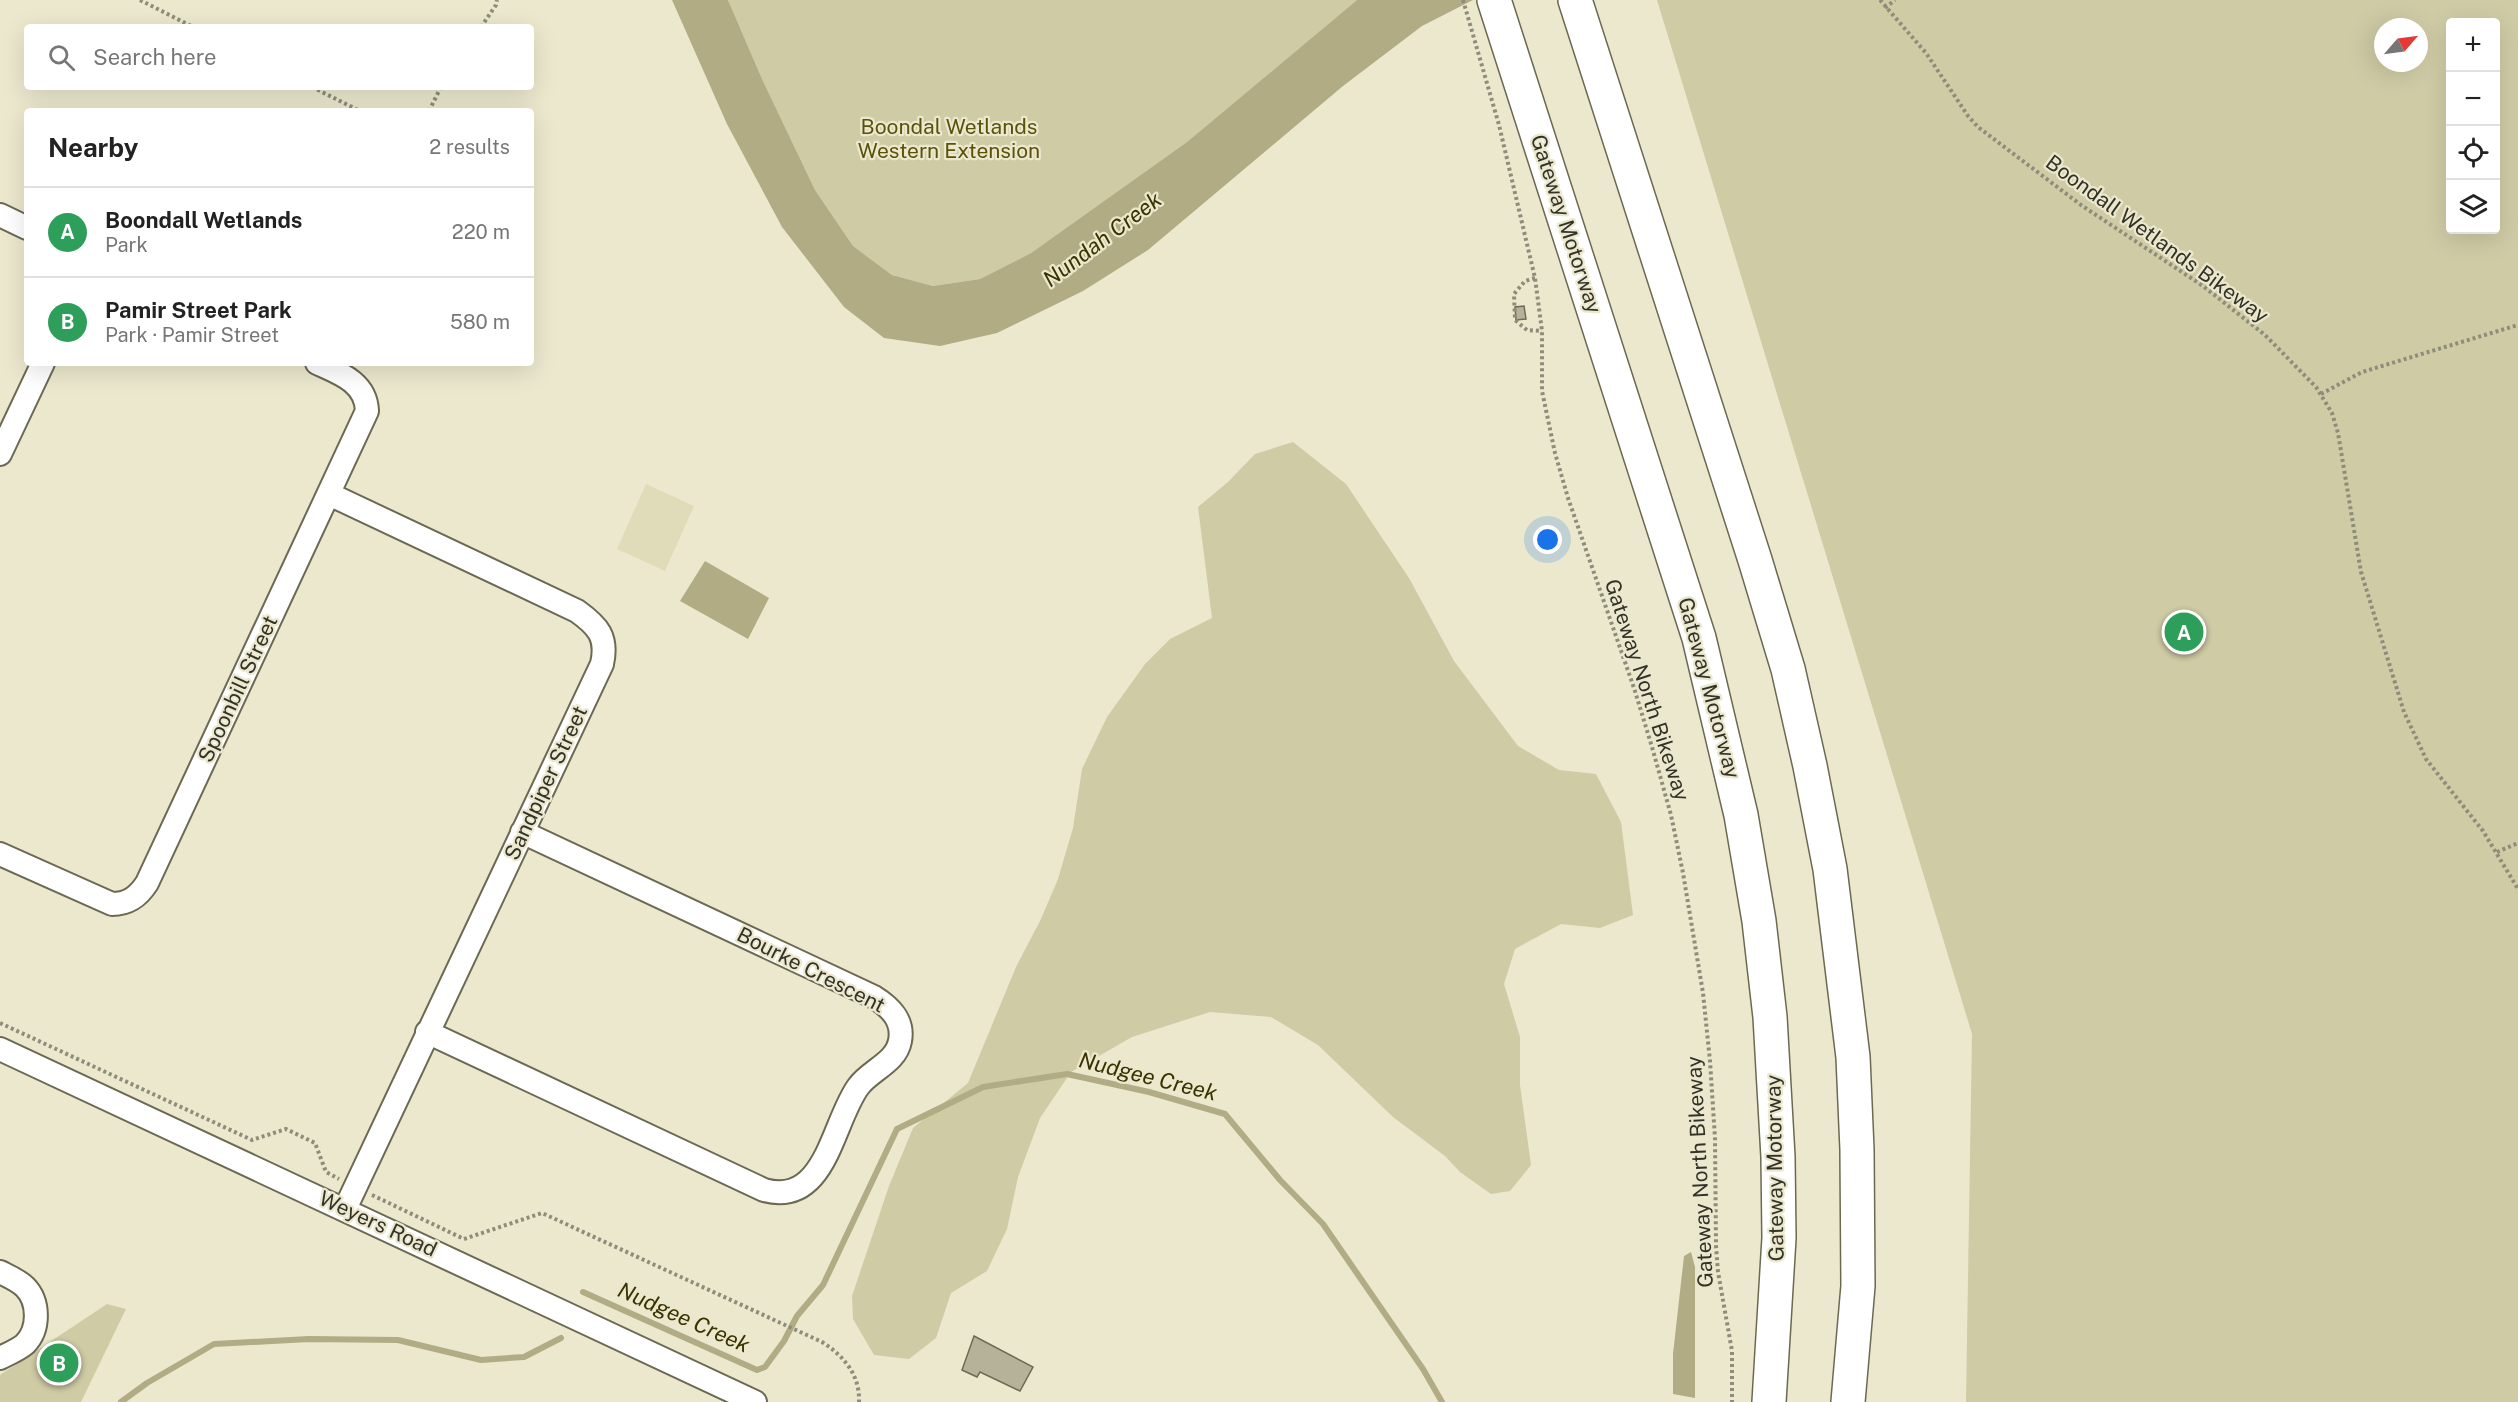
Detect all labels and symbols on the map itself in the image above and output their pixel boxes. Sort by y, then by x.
north arrow [2374,18,2428,72]
park label: Boondal Wetlands Western Extension [858,114,1040,163]
street label: Gateway Motorway [1526,131,1607,316]
street label: Boondall Wetlands Bikeway [2041,149,2273,328]
water label: Nundah Creek [1038,186,1166,292]
your location [1533,525,1562,554]
street label: Gateway North Bikeway [1600,576,1695,804]
street label: Gateway Motorway [1673,595,1746,781]
pin: A [2164,610,2204,654]
street label: Spoonbill Street [193,611,283,766]
street label: Sandpiper Street [499,702,592,864]
street label: Bourke Crescent [733,921,889,1018]
water label: Nudgee Creek [1076,1046,1220,1106]
street label: Gateway North Bikeway [1681,1056,1718,1288]
street label: Gateway Motorway [1760,1075,1789,1262]
street label: Weyers Road [315,1185,441,1262]
water label: Nudgee Creek [614,1276,754,1358]
pin: B [40,1340,78,1386]

